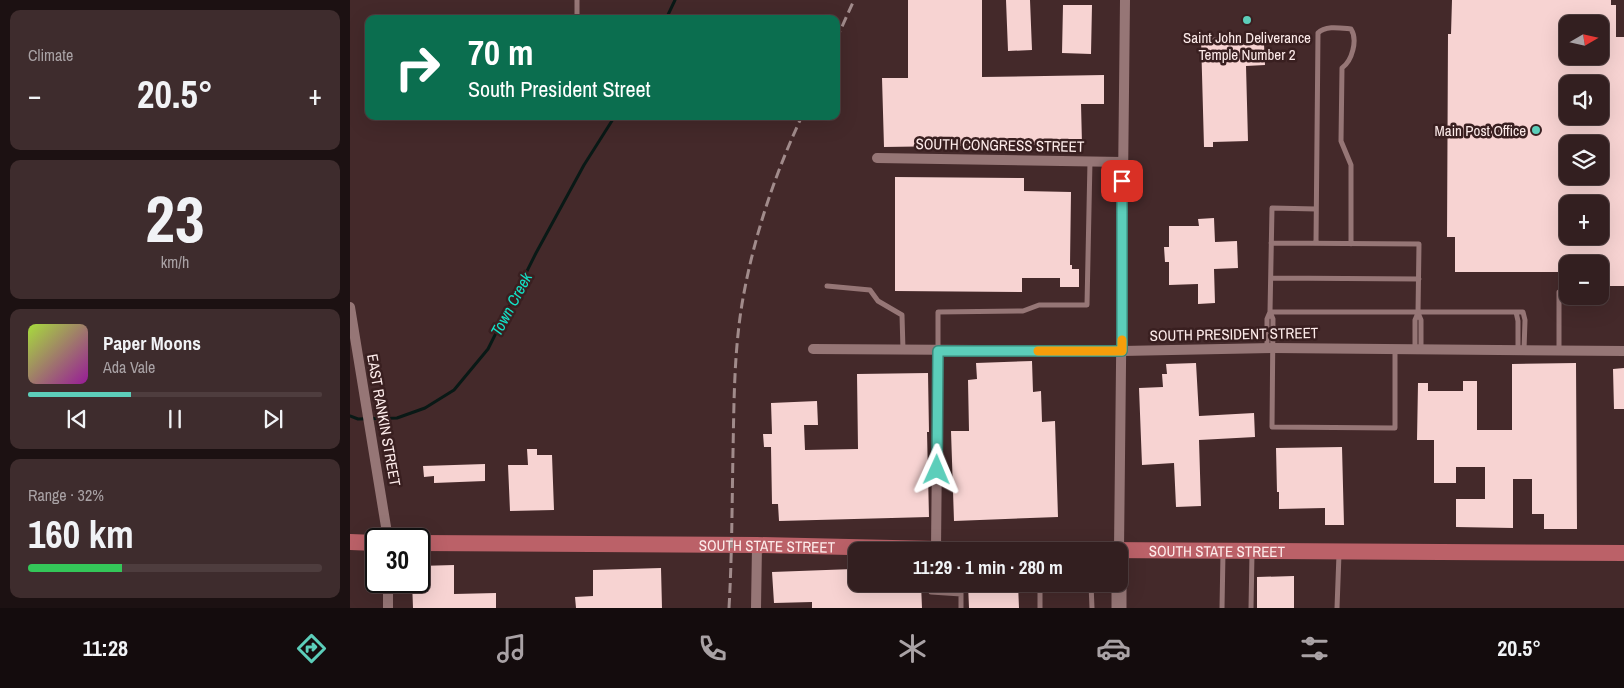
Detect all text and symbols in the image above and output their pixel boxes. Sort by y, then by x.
marker: Saint John Deliverance Temple Number 2 [1241,14,1253,26]
north arrow [1559,15,1609,65]
map controls [1559,15,1609,305]
place label: Saint John Deliverance Temple Number 2 [1183,27,1311,65]
text: 70 m [468,29,533,76]
icon: right [385,35,450,100]
text: Climate [28,44,73,66]
text: 20.5° [137,69,213,120]
text: South President Street [468,74,651,104]
button: sound [1559,75,1609,125]
text: − [28,76,41,114]
text: + [309,76,322,114]
place label: Main Post Office [1435,120,1526,141]
marker: Main Post Office [1530,124,1542,136]
street label: SOUTH CONGRESS STREET [915,133,1085,157]
button: layers [1559,135,1609,185]
pin [1101,160,1143,202]
icon: arrive [1108,167,1136,195]
text: 23 [145,175,205,262]
button: + [1559,195,1609,245]
text: km/h [161,251,189,273]
button: − [1559,255,1609,305]
water label: Town Creek [485,268,537,340]
street label: SOUTH PRESIDENT STREET [1150,322,1319,346]
text: Paper Moons [103,330,201,356]
street label: EAST RANKIN STREET [362,352,406,488]
text: Ada Vale [103,356,155,378]
icon: previous [63,405,91,433]
icon: pause [161,405,189,433]
icon: next [259,405,287,433]
position arrow [910,443,962,495]
text: Range · 32% [28,484,104,506]
text: 160 km [28,509,134,560]
speed limit sign: 30 [365,528,430,593]
street label: SOUTH STATE STREET [699,534,836,557]
street label: SOUTH STATE STREET [1149,540,1286,562]
text: 11:29 · 1 min · 280 m [913,554,1063,580]
icon: directions [294,631,329,666]
icon: music [494,631,529,666]
icon: phone [695,631,730,666]
icon: climate [895,631,930,666]
icon: car [1096,631,1131,666]
icon: filters [1297,631,1332,666]
text: 11:28 [83,633,128,663]
text: 20.5° [1497,633,1541,663]

